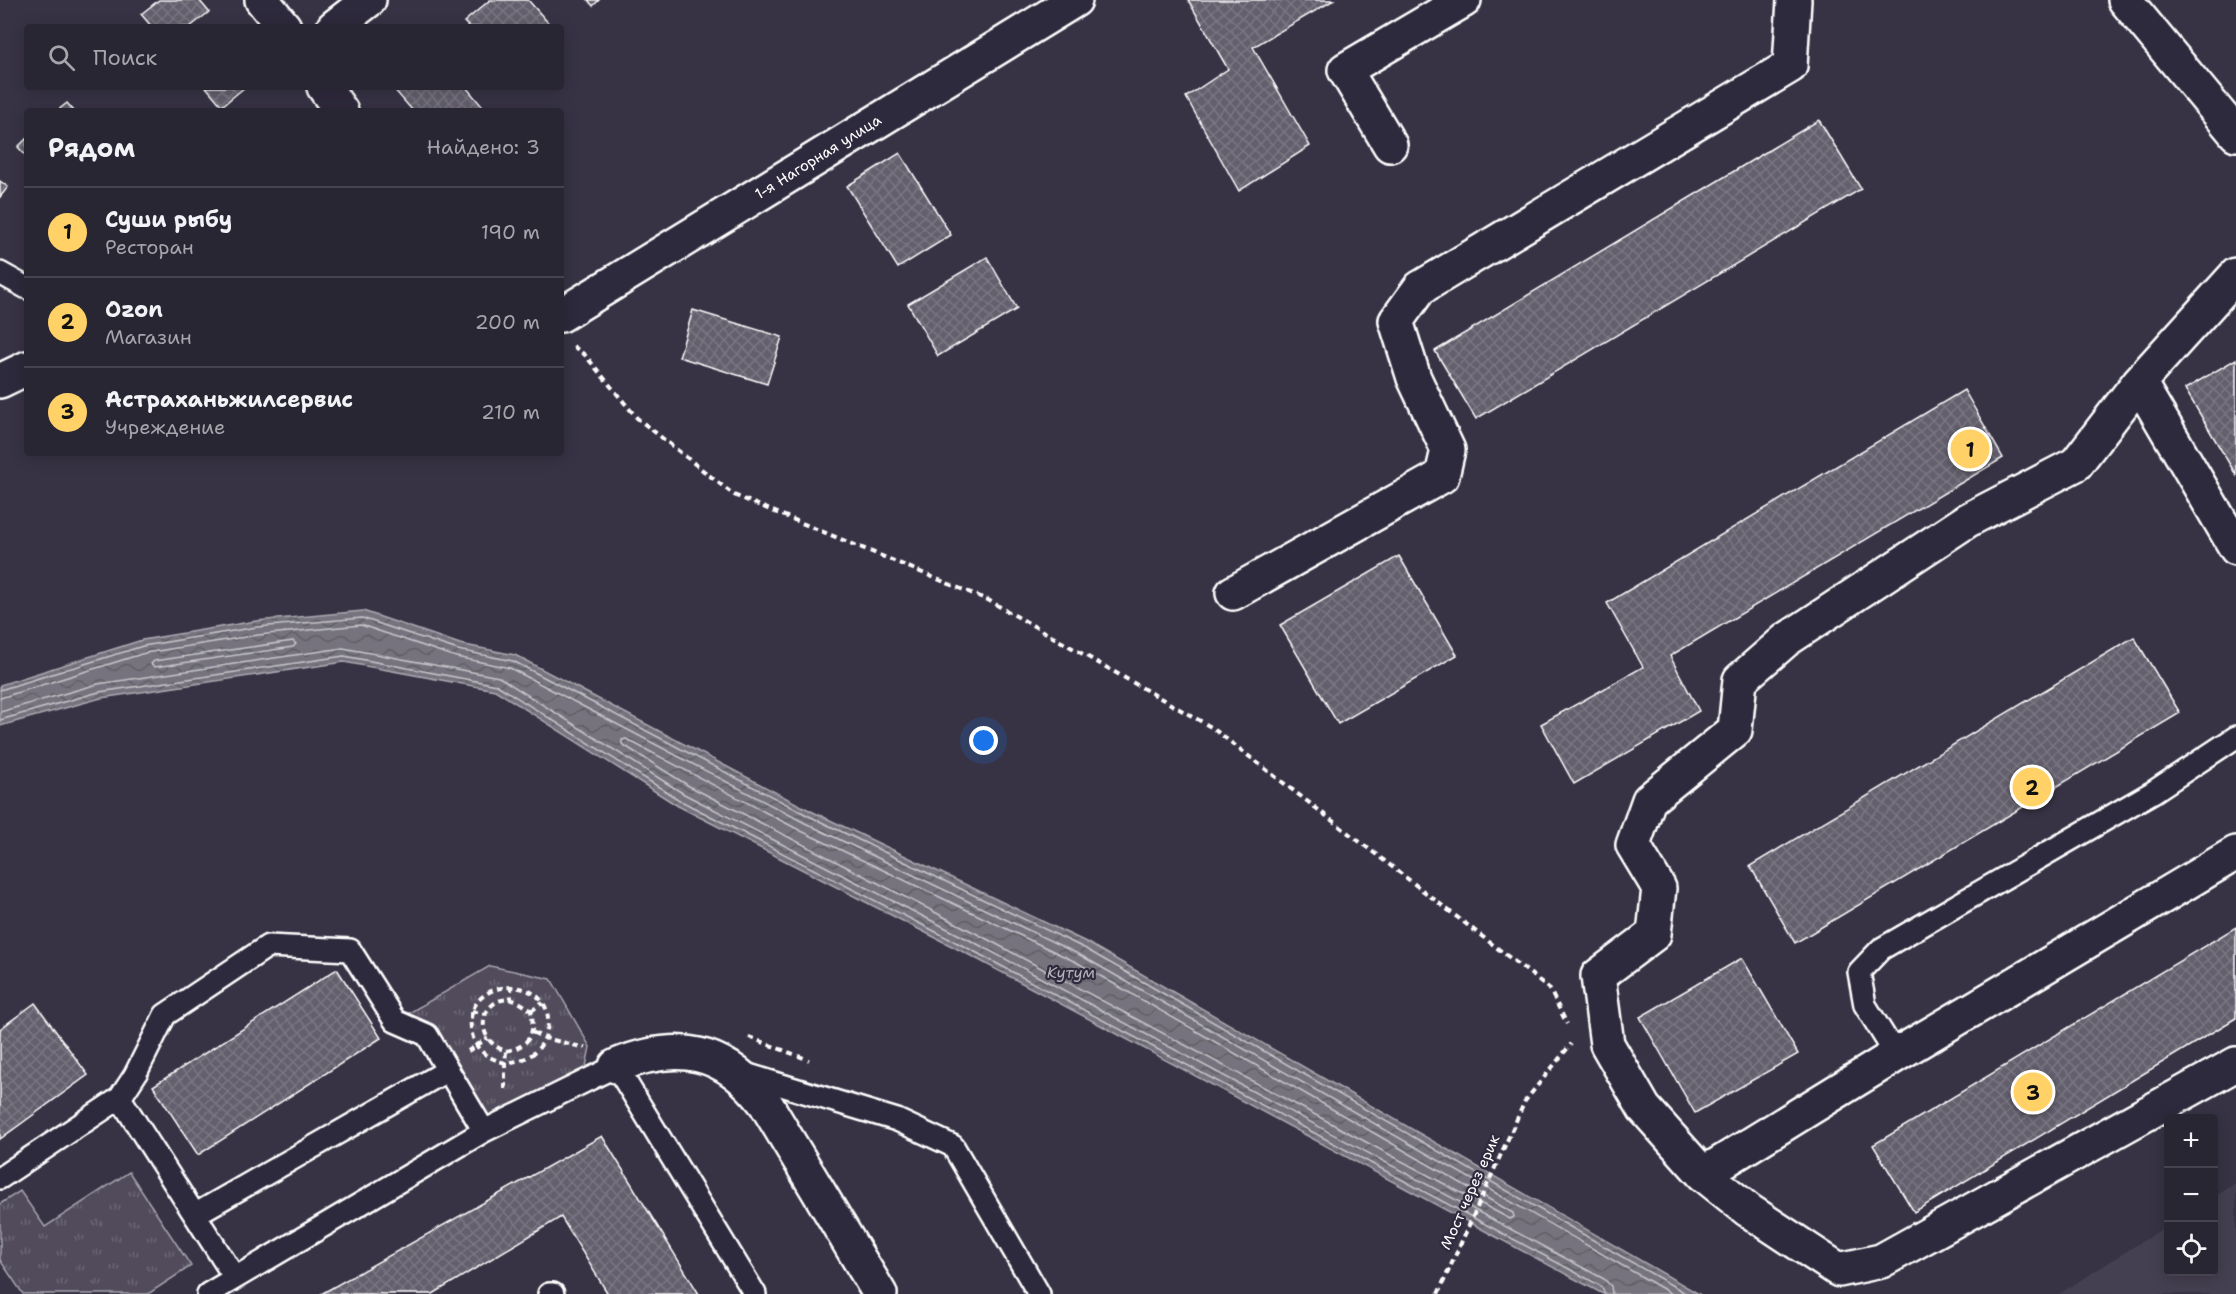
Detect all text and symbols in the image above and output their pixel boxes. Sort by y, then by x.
search box [24,24,564,90]
icon: search [45,41,78,74]
text: Поиск [93,43,157,72]
street label: 1-я Нагорная улица [751,110,886,204]
text: Рядом [48,130,135,165]
text: Найдено: 3 [427,134,540,160]
text: Суши рыбу [105,205,232,234]
text: 1 [63,219,72,245]
text: 190 m [481,219,540,245]
text: Ресторан [105,234,194,260]
text: Ozon [105,295,163,324]
text: 2 [61,309,75,335]
text: 200 m [475,309,540,335]
text: Магазин [105,324,192,350]
text: Астраханьжилсервис [105,385,353,414]
text: 3 [61,399,75,425]
text: 210 m [481,399,540,425]
text: Учреждение [105,414,225,440]
pin: 1 [1950,426,1990,472]
your location [969,726,998,755]
pin: 2 [2012,764,2052,810]
water label: Кутум [1047,962,1095,983]
pin: 3 [2014,1070,2052,1114]
map controls [2164,1114,2218,1276]
button: + [2164,1114,2218,1168]
street label: Мост через ерик [1436,1131,1504,1253]
button: − [2164,1168,2218,1222]
button: locate [2164,1222,2218,1276]

